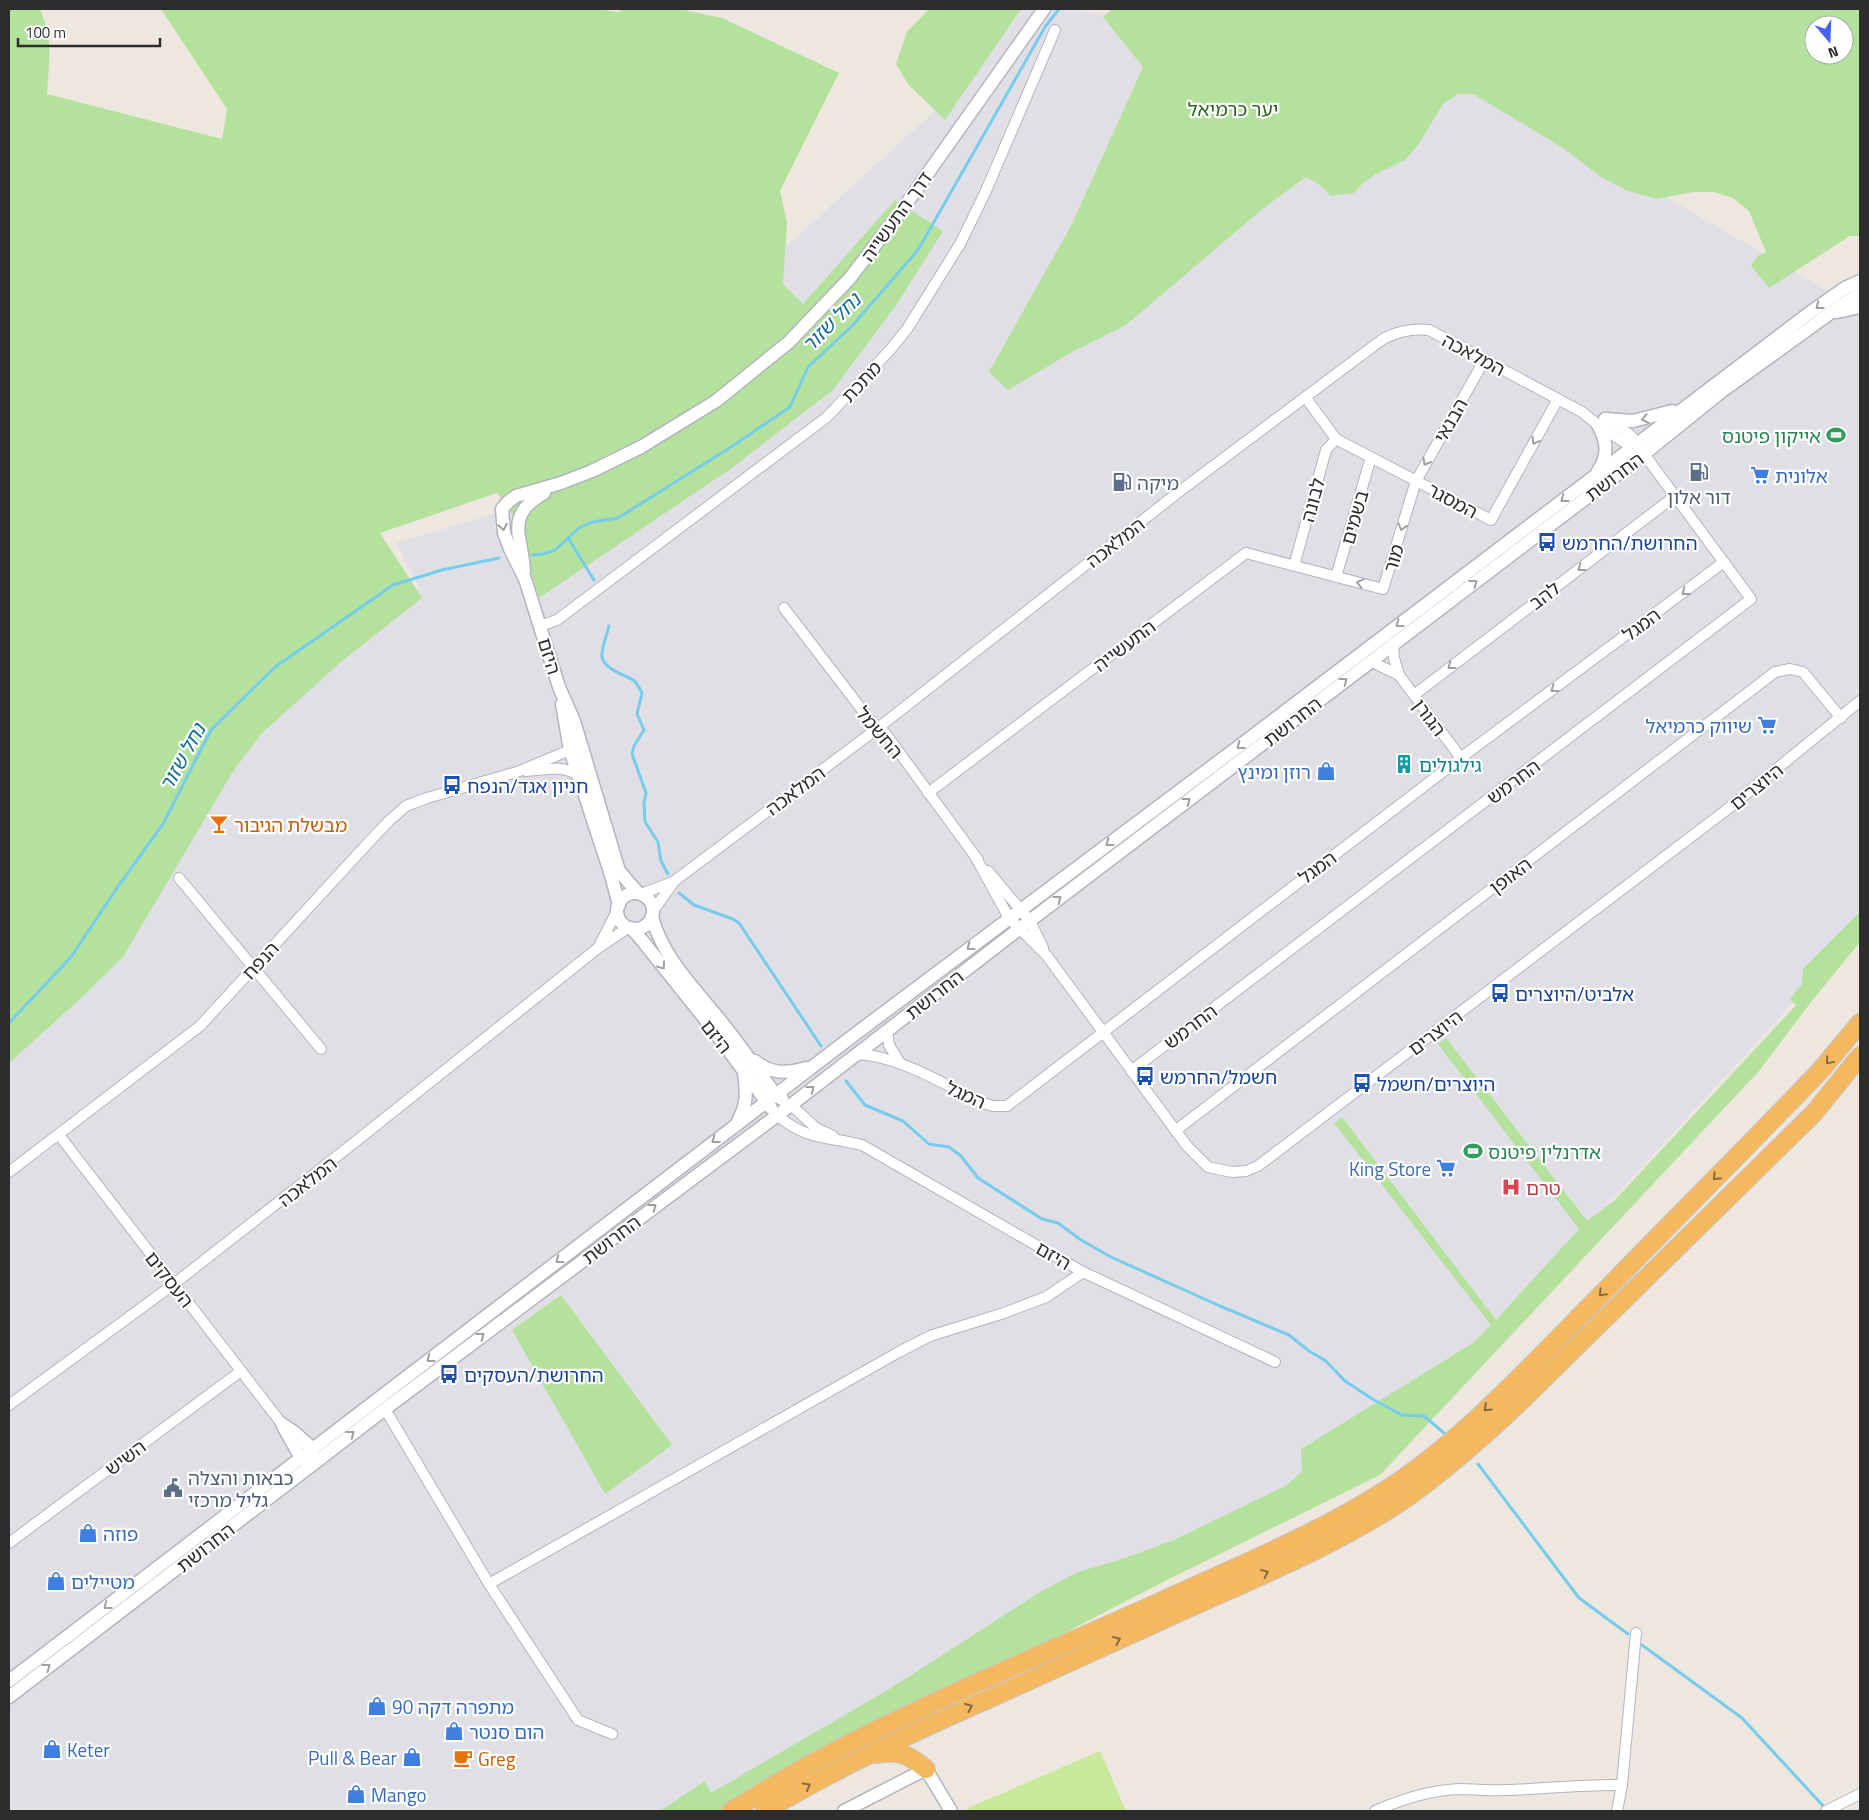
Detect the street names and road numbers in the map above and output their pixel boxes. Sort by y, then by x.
street label: דרך התעשייה [853,165,939,267]
street label: המלאכה [1437,325,1511,383]
street label: מתכת [834,354,888,408]
street label: הבנאי [1426,392,1474,448]
street label: החרושת [1579,444,1649,508]
street label: לבונה [1292,475,1332,525]
street label: המסגר [1423,475,1483,525]
street label: בשמים [1332,486,1376,548]
street label: המלאכה [1079,510,1151,574]
street label: מור [1375,540,1411,576]
street label: להב [1522,574,1566,616]
street label: המגל [1616,600,1666,648]
street label: התעשייה [1086,612,1162,678]
street label: היזם [531,634,569,678]
street label: החרושת [1257,689,1327,753]
street label: הגורן [1406,692,1454,742]
street label: החשמל [849,699,911,765]
street label: החרמש [1480,751,1546,811]
street label: היוצרים [1723,755,1789,817]
street label: המלאכה [759,758,831,822]
street label: המגל [1292,843,1342,891]
street label: האופן [1483,849,1537,901]
street label: הנפח [235,934,285,986]
street label: החרושת [899,962,969,1026]
street label: החרמש [1157,996,1223,1056]
street label: היוצרים [1402,1002,1468,1062]
street label: היזם [694,1013,740,1059]
street label: המגל [941,1072,991,1116]
street label: המלאכה [271,1149,343,1213]
street label: החרושת [576,1207,646,1271]
street label: היזם [1031,1233,1077,1277]
street label: העסקים [139,1245,201,1313]
street label: השיש [98,1432,152,1482]
street label: החרושת [170,1515,240,1579]

